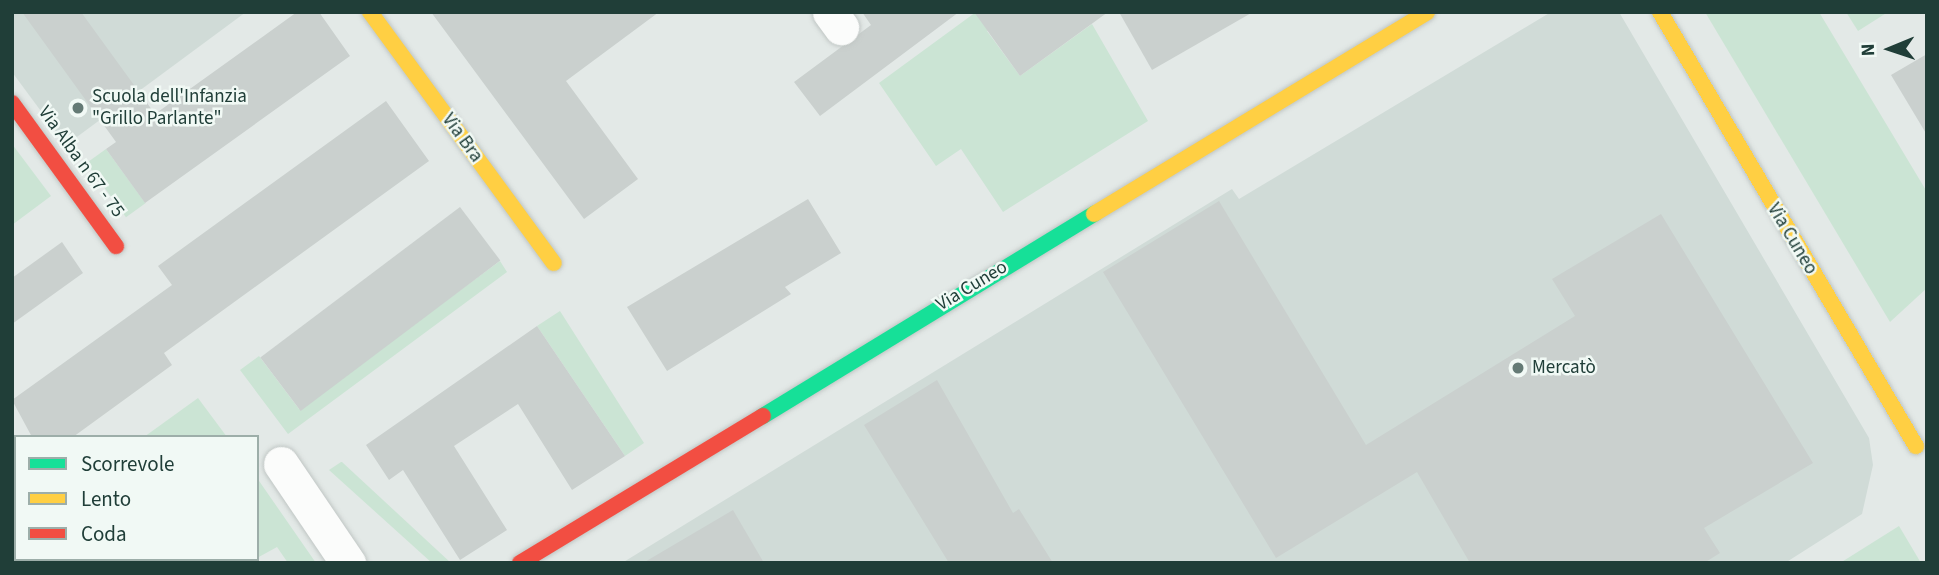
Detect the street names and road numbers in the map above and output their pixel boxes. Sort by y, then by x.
street label: Via Alba n 67 - 75 [33,102,129,222]
street label: Via Bra [437,109,487,167]
street label: Via Cuneo [1762,199,1822,279]
street label: Via Cuneo [932,256,1012,316]

